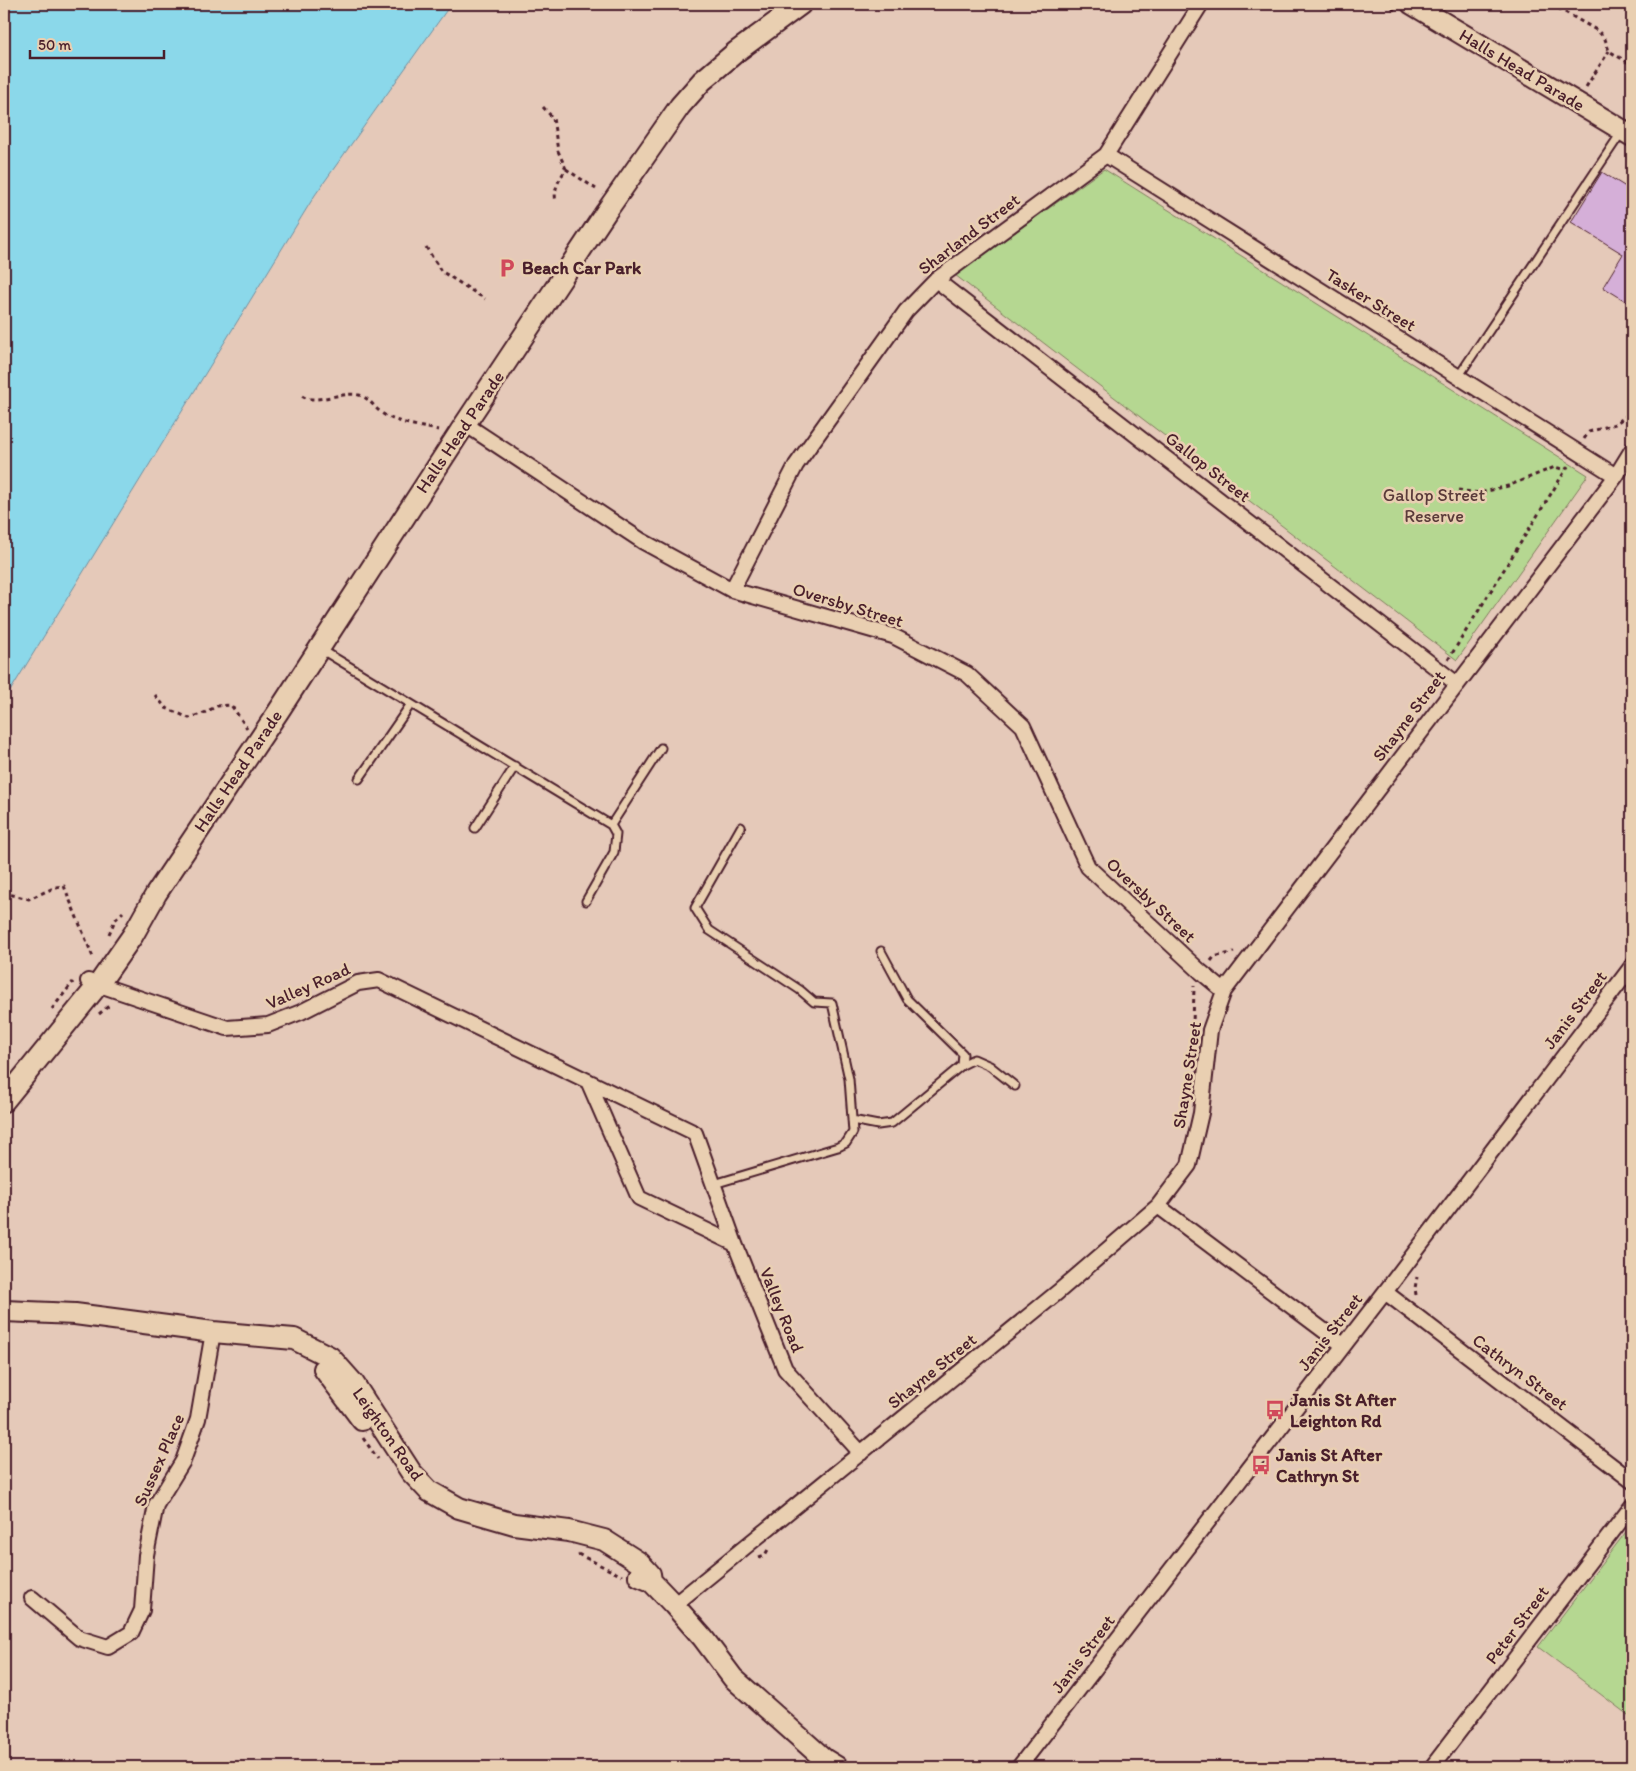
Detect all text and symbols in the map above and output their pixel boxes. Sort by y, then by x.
street label: Halls Head Parade [1455,24,1589,116]
scale bar [30,28,164,60]
text: 50 m [38,36,71,54]
street label: Sharland Street [914,188,1024,279]
parking icon: Beach Car Park [496,257,518,279]
place label: Beach Car Park [522,257,642,279]
street label: Tasker Street [1322,264,1420,337]
street label: Halls Head Parade [411,367,509,497]
street label: Gallop Street [1161,427,1255,507]
park label: Gallop Street Reserve [1383,484,1485,527]
street label: Oversby Street [790,578,906,632]
street label: Shayne Street [1368,666,1450,766]
street label: Halls Head Parade [189,706,287,836]
street label: Oversby Street [1102,853,1201,947]
street label: Valley Road [262,958,354,1014]
street label: Janis Street [1538,966,1612,1054]
street label: Shayne Street [1168,1020,1206,1130]
street label: Valley Road [755,1264,809,1356]
street label: Janis Street [1293,1289,1367,1375]
street label: Shayne Street [883,1328,981,1414]
street label: Cathryn Street [1468,1329,1572,1415]
street label: Leighton Road [348,1383,429,1485]
place label: Janis St After Leighton Rd [1289,1389,1397,1432]
bus stop icon: Janis St After Leighton Rd [1264,1399,1286,1421]
street label: Sussex Place [129,1410,189,1510]
place label: Janis St After Cathryn St [1275,1444,1383,1487]
bus stop icon: Janis St After Cathryn St [1250,1454,1272,1476]
street label: Peter Street [1480,1581,1554,1669]
street label: Janis Street [1046,1610,1120,1698]

